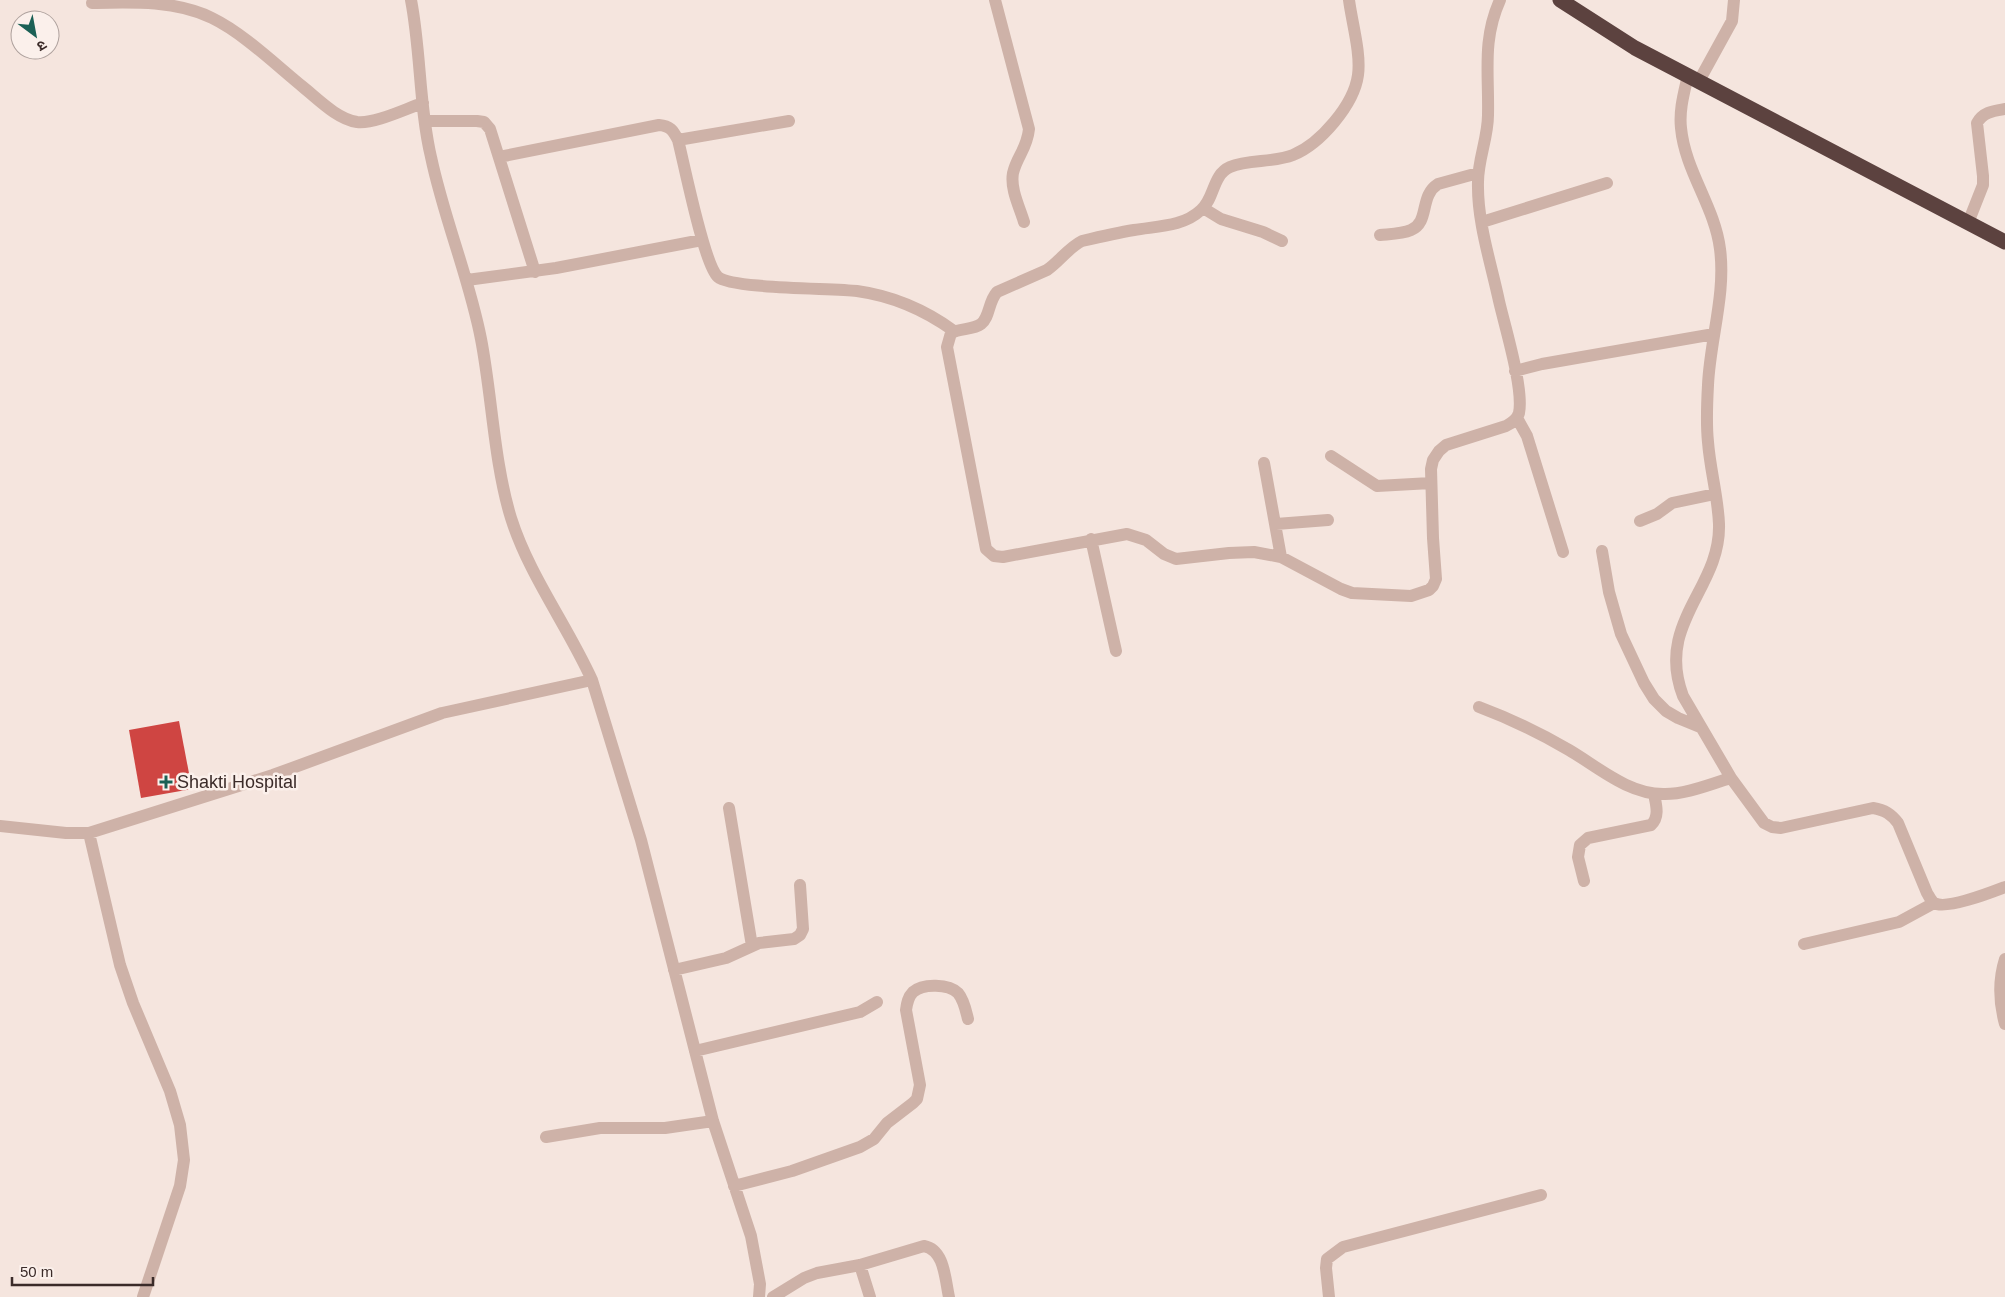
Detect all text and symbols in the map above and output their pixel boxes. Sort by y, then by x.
north arrow [10,10,60,60]
text: उ [33,37,50,55]
place label: Shakti Hospital [177,772,297,792]
marker: Shakti Hospital [159,775,173,789]
scale bar [12,1254,154,1286]
text: 50 m [20,1263,53,1280]

